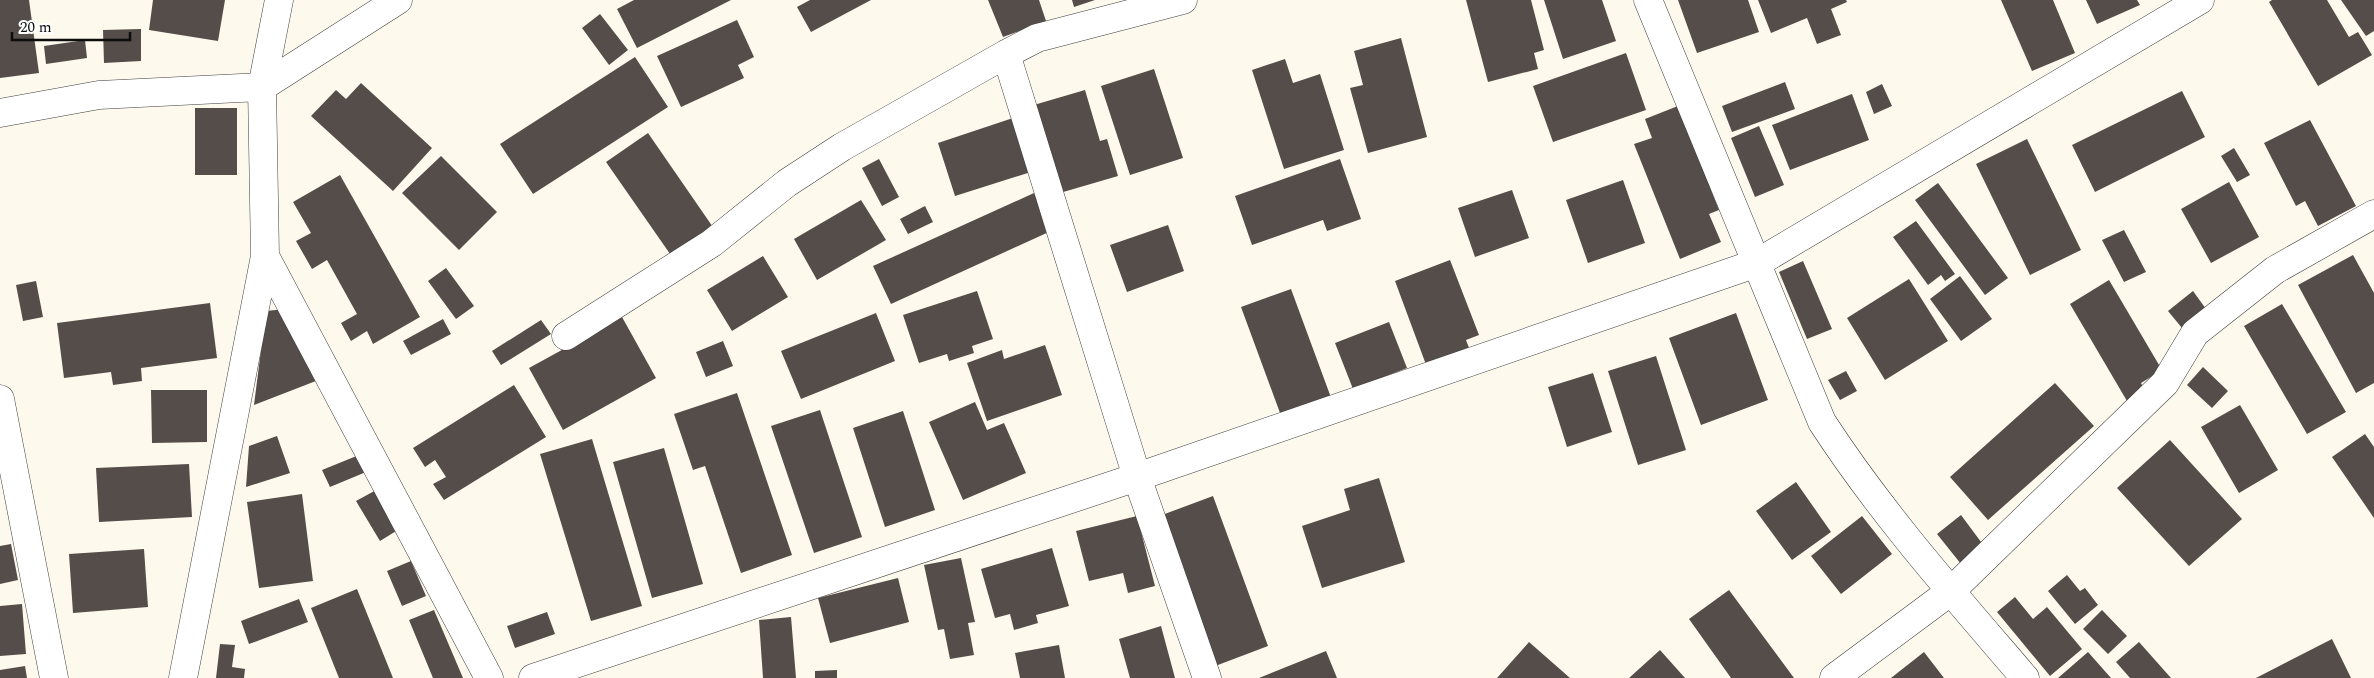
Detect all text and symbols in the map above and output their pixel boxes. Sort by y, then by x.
scale bar [12,10,130,42]
text: 20 m [20,16,52,39]

